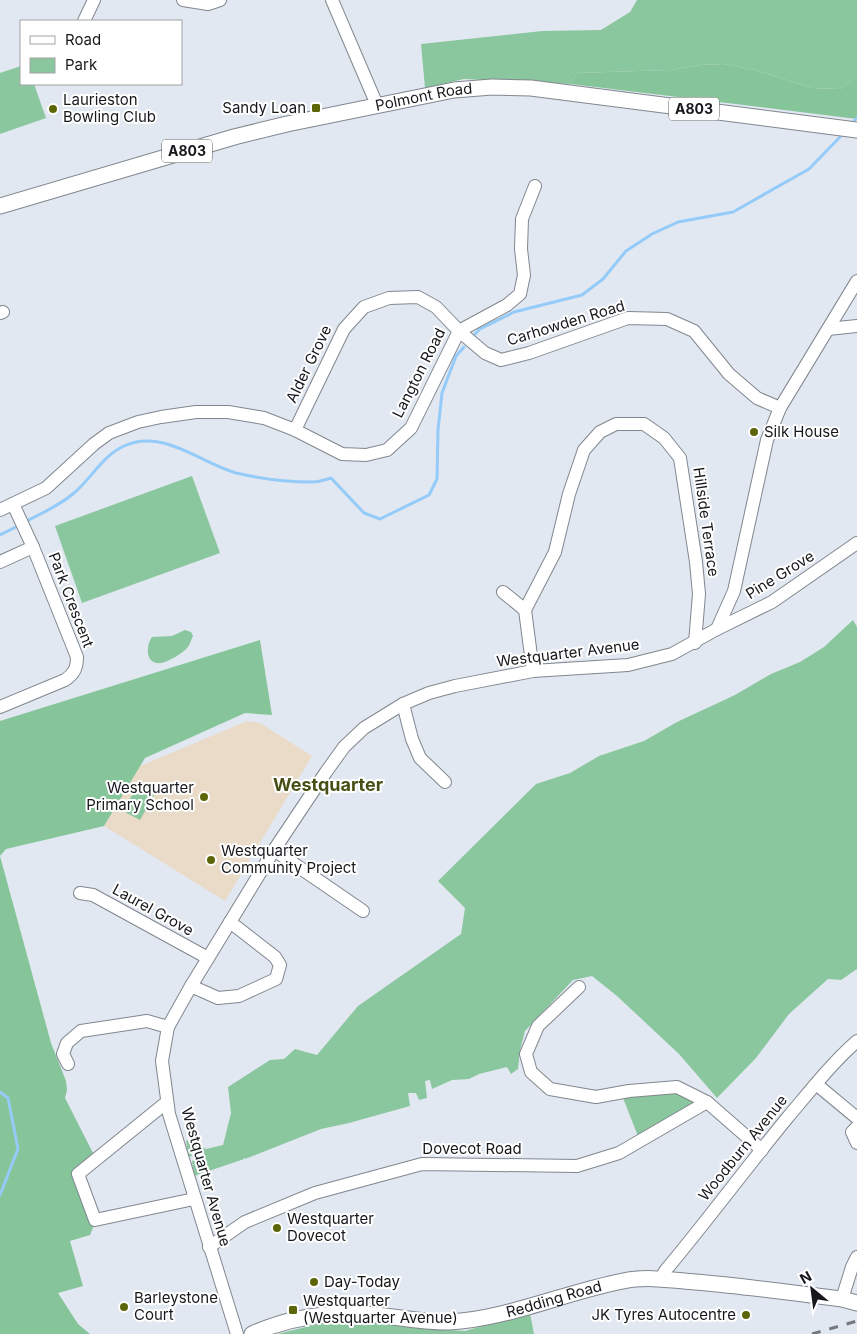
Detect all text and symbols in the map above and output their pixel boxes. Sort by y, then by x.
legend [20,20,182,85]
text: Road [65,30,101,49]
text: Park [65,55,98,74]
street label: Polmont Road [373,79,473,115]
place label: Laurieston Bowling Club [63,90,156,126]
place label: Sandy Loan [222,98,306,117]
road number: A803 [669,98,719,120]
marker: Sandy Loan [310,102,322,114]
marker: Laurieston Bowling Club [47,103,59,115]
road number: A803 [162,140,212,162]
street label: Carhowden Road [505,296,627,349]
street label: Alder Grove [282,322,335,406]
street label: Langton Road [388,325,449,421]
place label: Silk House [764,422,839,441]
marker: Silk House [748,426,760,438]
street label: Hillside Terrace [689,466,724,578]
street label: Pine Grove [742,546,818,603]
street label: Park Crescent [45,550,98,650]
street label: Westquarter Avenue [495,634,640,671]
district label: Westquarter [273,774,383,795]
place label: Westquarter Primary School [86,778,194,814]
marker: Westquarter Primary School [198,791,210,803]
place label: Westquarter Community Project [221,841,356,877]
marker: Westquarter Community Project [205,854,217,866]
street label: Laurel Grove [109,879,197,940]
street label: Woodburn Avenue [694,1091,791,1205]
street label: Westquarter Avenue [178,1105,235,1249]
street label: Dovecot Road [422,1139,522,1158]
place label: Westquarter Dovecot [287,1209,374,1245]
marker: Westquarter Dovecot [271,1222,283,1234]
north arrow [787,1264,837,1314]
text: N [797,1267,814,1287]
place label: Day-Today [324,1272,401,1291]
marker: Day-Today [308,1276,320,1288]
street label: Redding Road [504,1276,604,1321]
place label: Barleystone Court [134,1288,218,1324]
place label: Westquarter (Westquarter Avenue) [303,1291,458,1327]
marker: Barleystone Court [118,1301,130,1313]
marker: Westquarter (Westquarter Avenue) [287,1304,299,1316]
place label: JK Tyres Autocentre [591,1305,736,1324]
marker: JK Tyres Autocentre [740,1309,752,1321]

